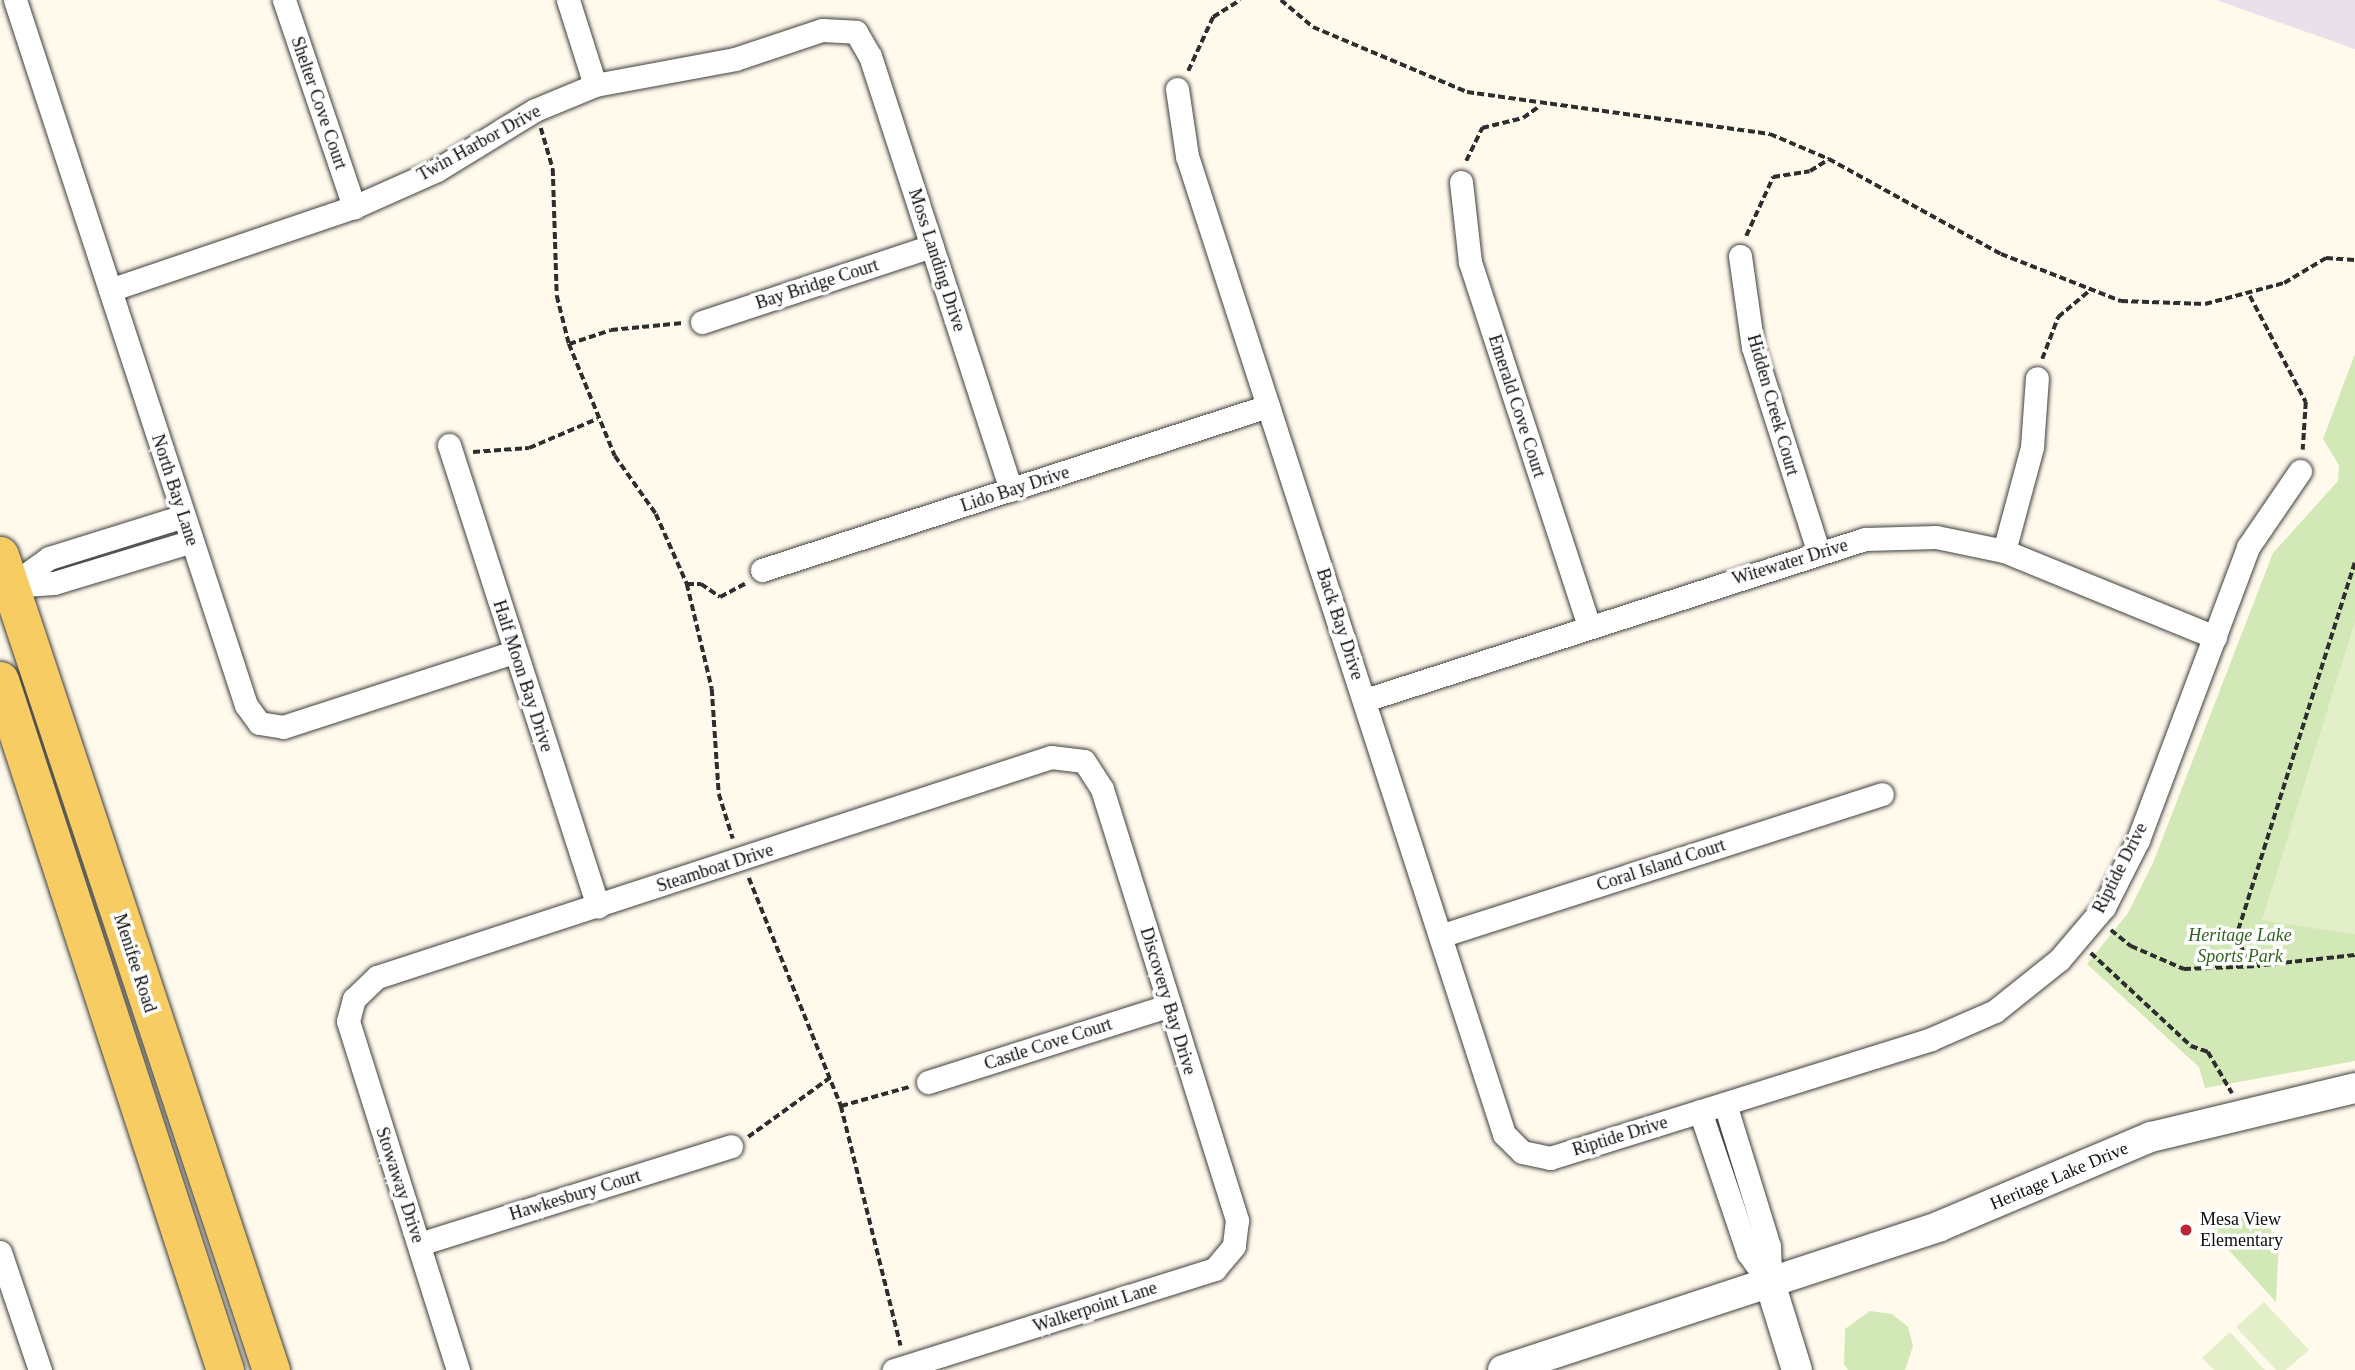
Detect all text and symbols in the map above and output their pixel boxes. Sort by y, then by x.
street label: Shelter Cove Court [286,34,352,172]
street label: Twin Harbor Drive [414,100,544,186]
street label: Moss Landing Drive [904,186,970,334]
street label: Bay Bridge Court [753,254,881,314]
street label: Emerald Cove Court [1484,332,1550,480]
street label: Hidden Creek Court [1743,332,1803,478]
street label: North Bay Lane [147,432,203,548]
street label: Lido Bay Drive [958,461,1072,517]
street label: Witewater Drive [1730,534,1850,590]
street label: Back Bay Drive [1312,566,1368,682]
street label: Half Moon Bay Drive [488,597,558,755]
street label: Riptide Drive [2088,819,2152,917]
street label: Coral Island Court [1594,834,1728,896]
street label: Steamboat Drive [654,839,776,897]
street label: Menifee Road [109,911,161,1015]
street label: Discovery Bay Drive [1135,925,1201,1077]
park label: Heritage Lake Sports Park [2188,925,2292,968]
street label: Castle Cove Court [981,1013,1115,1075]
street label: Riptide Drive [1570,1111,1670,1161]
street label: Stowaway Drive [371,1124,429,1246]
street label: Heritage Lake Drive [1987,1137,2131,1215]
street label: Hawkesbury Court [507,1165,643,1225]
place label: Mesa View Elementary [2200,1209,2283,1252]
marker: Mesa View Elementary [2178,1222,2194,1238]
street label: Walkerpoint Lane [1030,1277,1160,1337]

